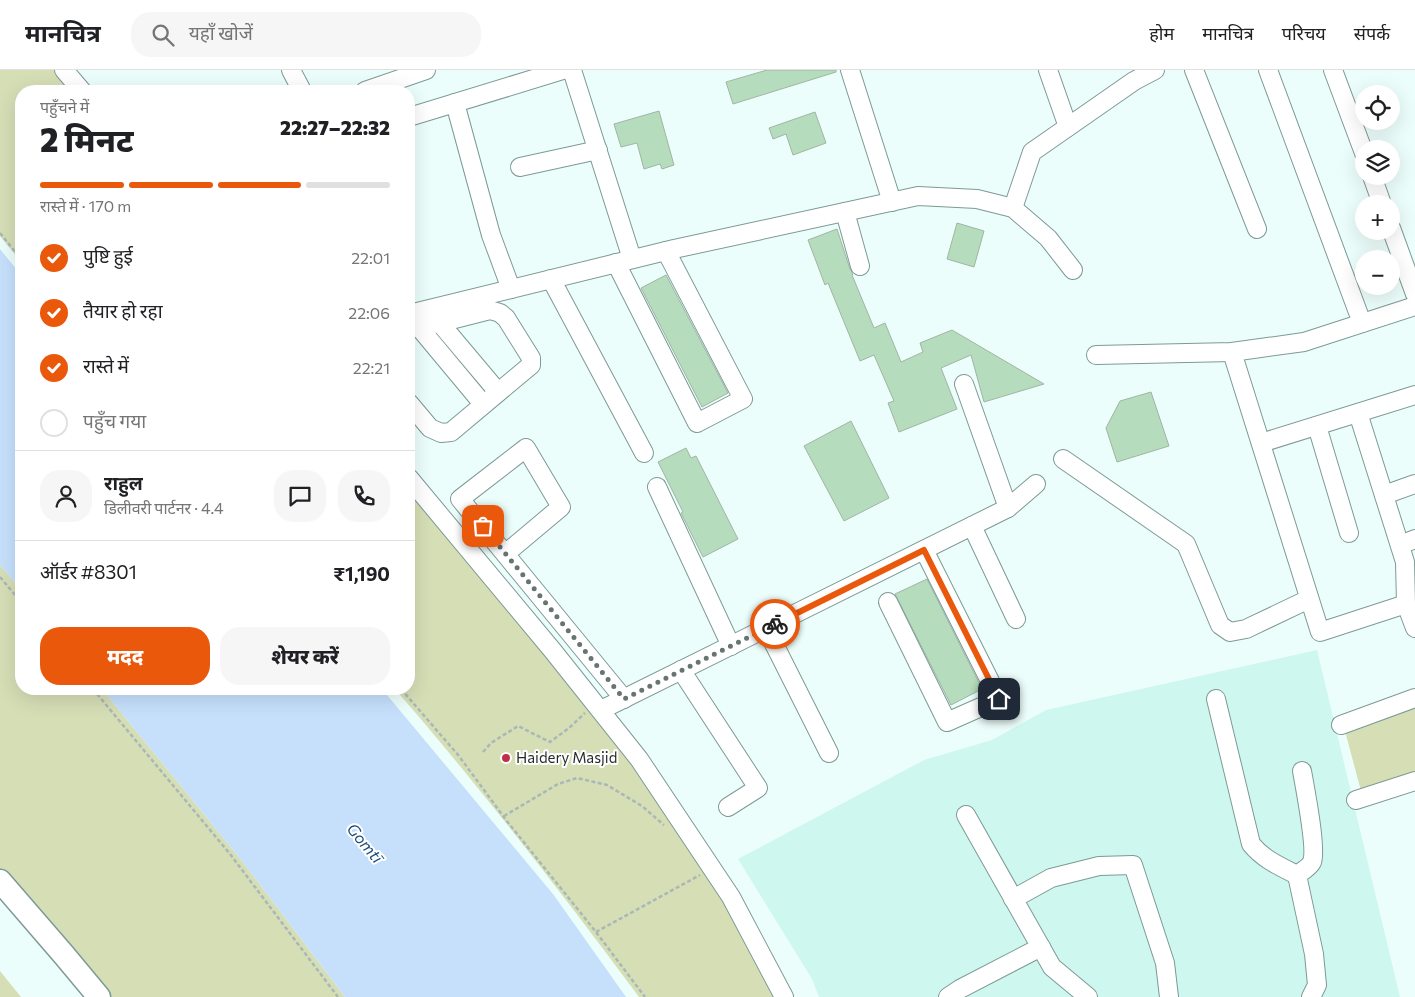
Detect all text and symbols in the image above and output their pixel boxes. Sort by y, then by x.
search box [131,12,481,57]
text: मानचित्र [25,18,101,47]
icon: search [149,21,177,49]
text: यहाँ खोजें [189,21,253,44]
text: होम [1149,22,1174,44]
text: मानचित्र [1202,22,1254,44]
text: परिचय [1282,22,1326,44]
text: संपर्क [1354,22,1390,44]
map controls [1355,85,1400,295]
button: locate [1355,85,1400,130]
text: पहुँचने में [40,97,89,116]
text: 22:27–22:32 [280,116,390,139]
text: 2 मिनट [40,119,133,159]
button: layers [1355,140,1400,185]
button: + [1355,195,1400,240]
text: रास्ते में · 170 m [40,196,131,215]
icon: check [40,244,68,272]
text: पुष्टि हुई [83,244,133,267]
text: 22:01 [351,248,390,267]
button: − [1355,250,1400,295]
icon: check [40,299,68,327]
text: तैयार हो रहा [83,299,163,322]
text: 22:06 [348,303,390,322]
icon: check [40,354,68,382]
text: रास्ते में [83,354,129,377]
text: 22:21 [353,358,390,377]
text: पहुँच गया [83,409,146,432]
button: person [40,470,92,522]
button: chat [274,470,326,522]
button: phone [338,470,390,522]
text: राहुल [104,471,143,494]
text: डिलीवरी पार्टनर · 4.4 [104,498,224,517]
pin [462,505,504,547]
icon: bag [469,512,497,540]
text: ऑर्डर #8301 [40,560,137,583]
text: ₹1,190 [333,562,390,585]
courier [750,599,800,649]
icon: bike [761,610,789,638]
button: मदद [40,627,210,685]
button: शेयर करें [220,627,390,685]
pin [978,678,1020,720]
icon: home [985,685,1013,713]
place label: Haidery Masjid [516,748,617,766]
marker: Haidery Masjid [500,752,512,764]
water label: Gomtī [343,819,389,868]

